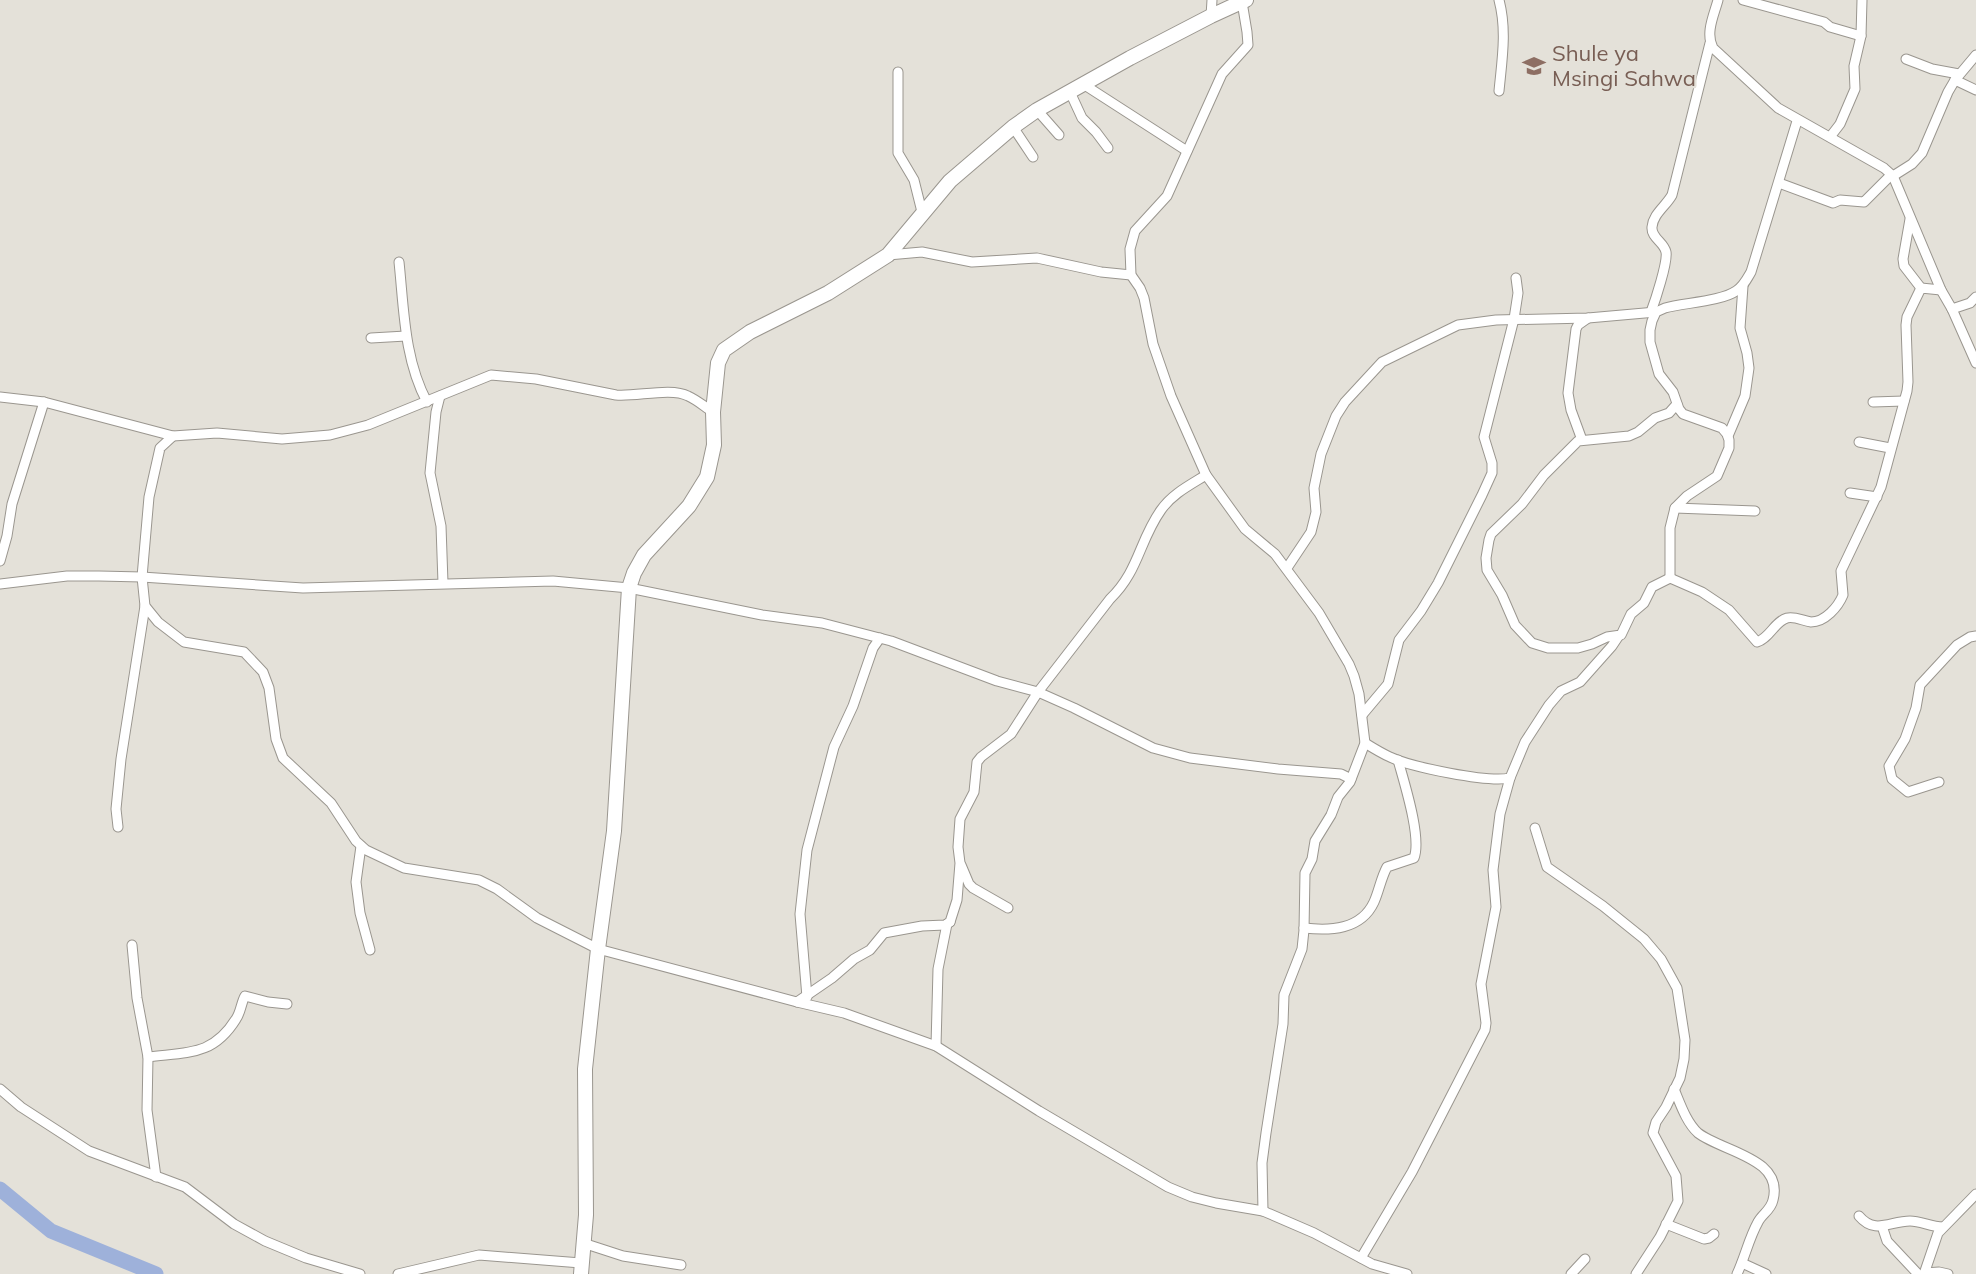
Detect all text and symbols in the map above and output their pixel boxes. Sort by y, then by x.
place label: Shule ya Msingi Sahwa [1552,39,1696,92]
school or university icon: Shule ya Msingi Sahwa [1521,53,1547,79]

